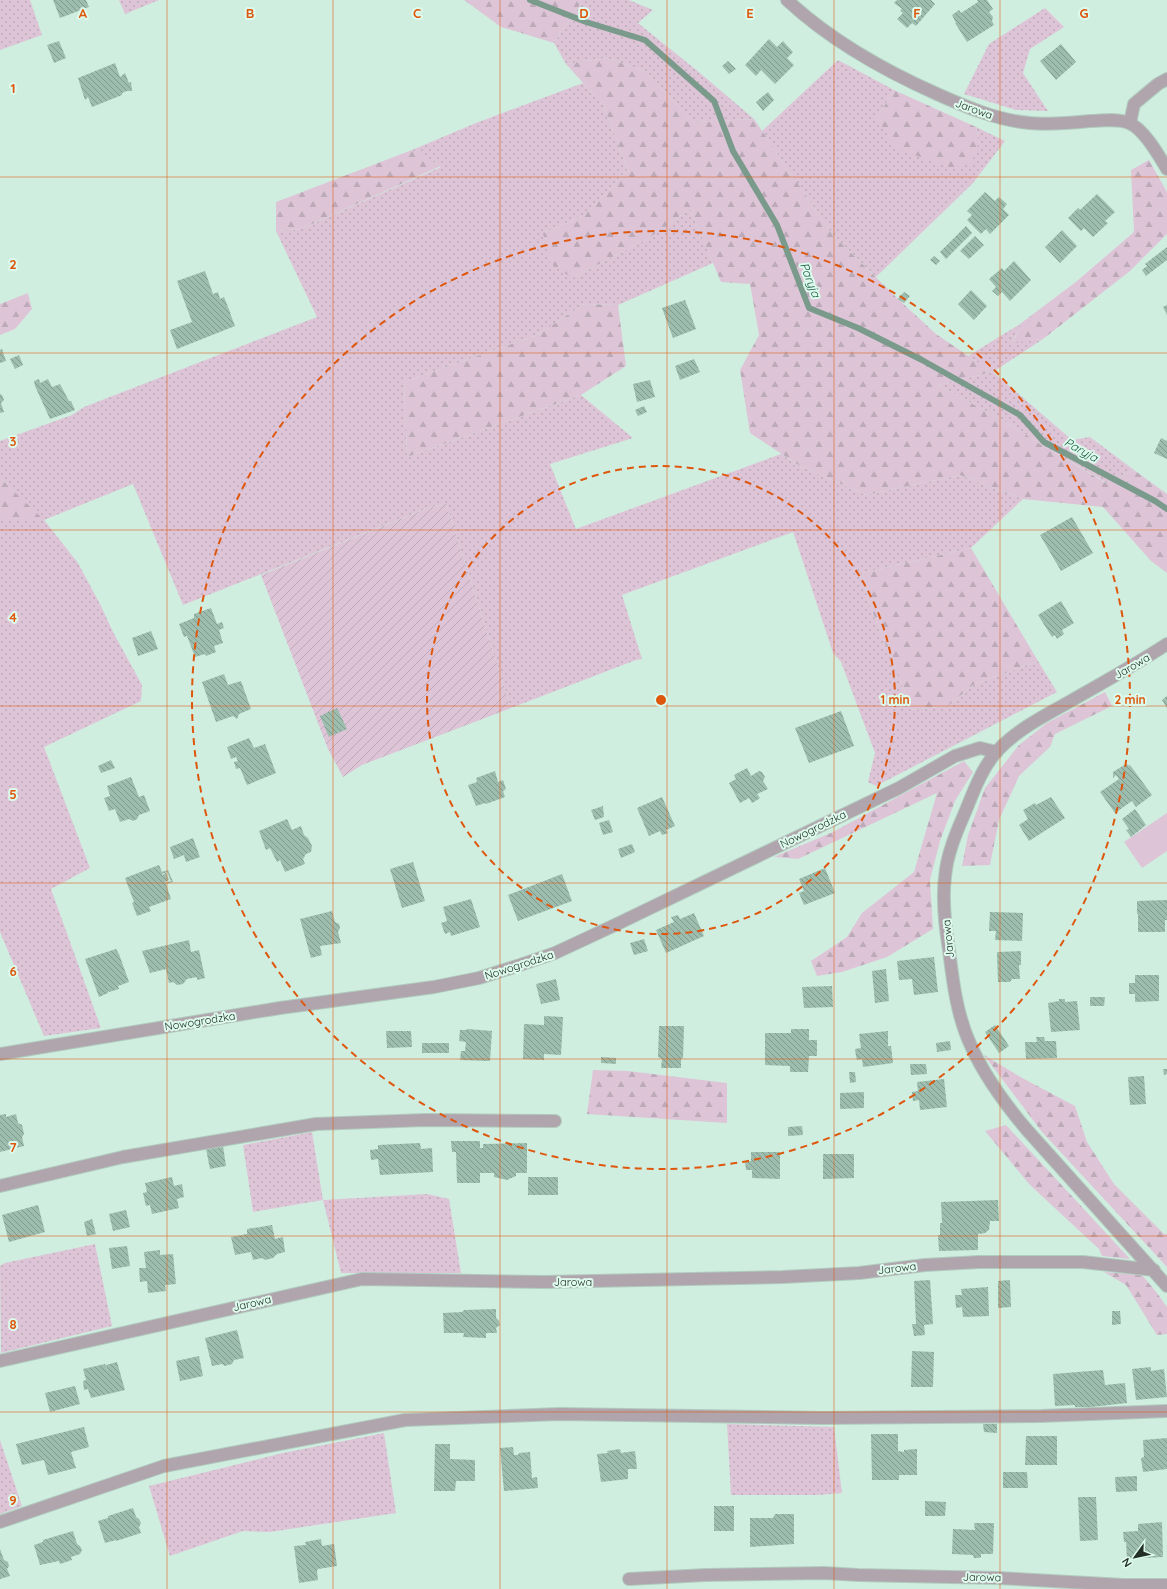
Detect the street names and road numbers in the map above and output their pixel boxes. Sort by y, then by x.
street label: Jarowa [953,96,995,122]
street label: Jarowa [1112,650,1152,682]
street label: Nowogrodzka [778,807,848,851]
street label: Jarowa [939,919,957,959]
street label: Nowogrodzka [483,947,555,983]
street label: Nowogrodzka [164,1008,236,1034]
street label: Jarowa [877,1259,917,1277]
street label: Jarowa [554,1275,592,1289]
street label: Jarowa [232,1292,272,1314]
street label: Jarowa [963,1570,1001,1584]

